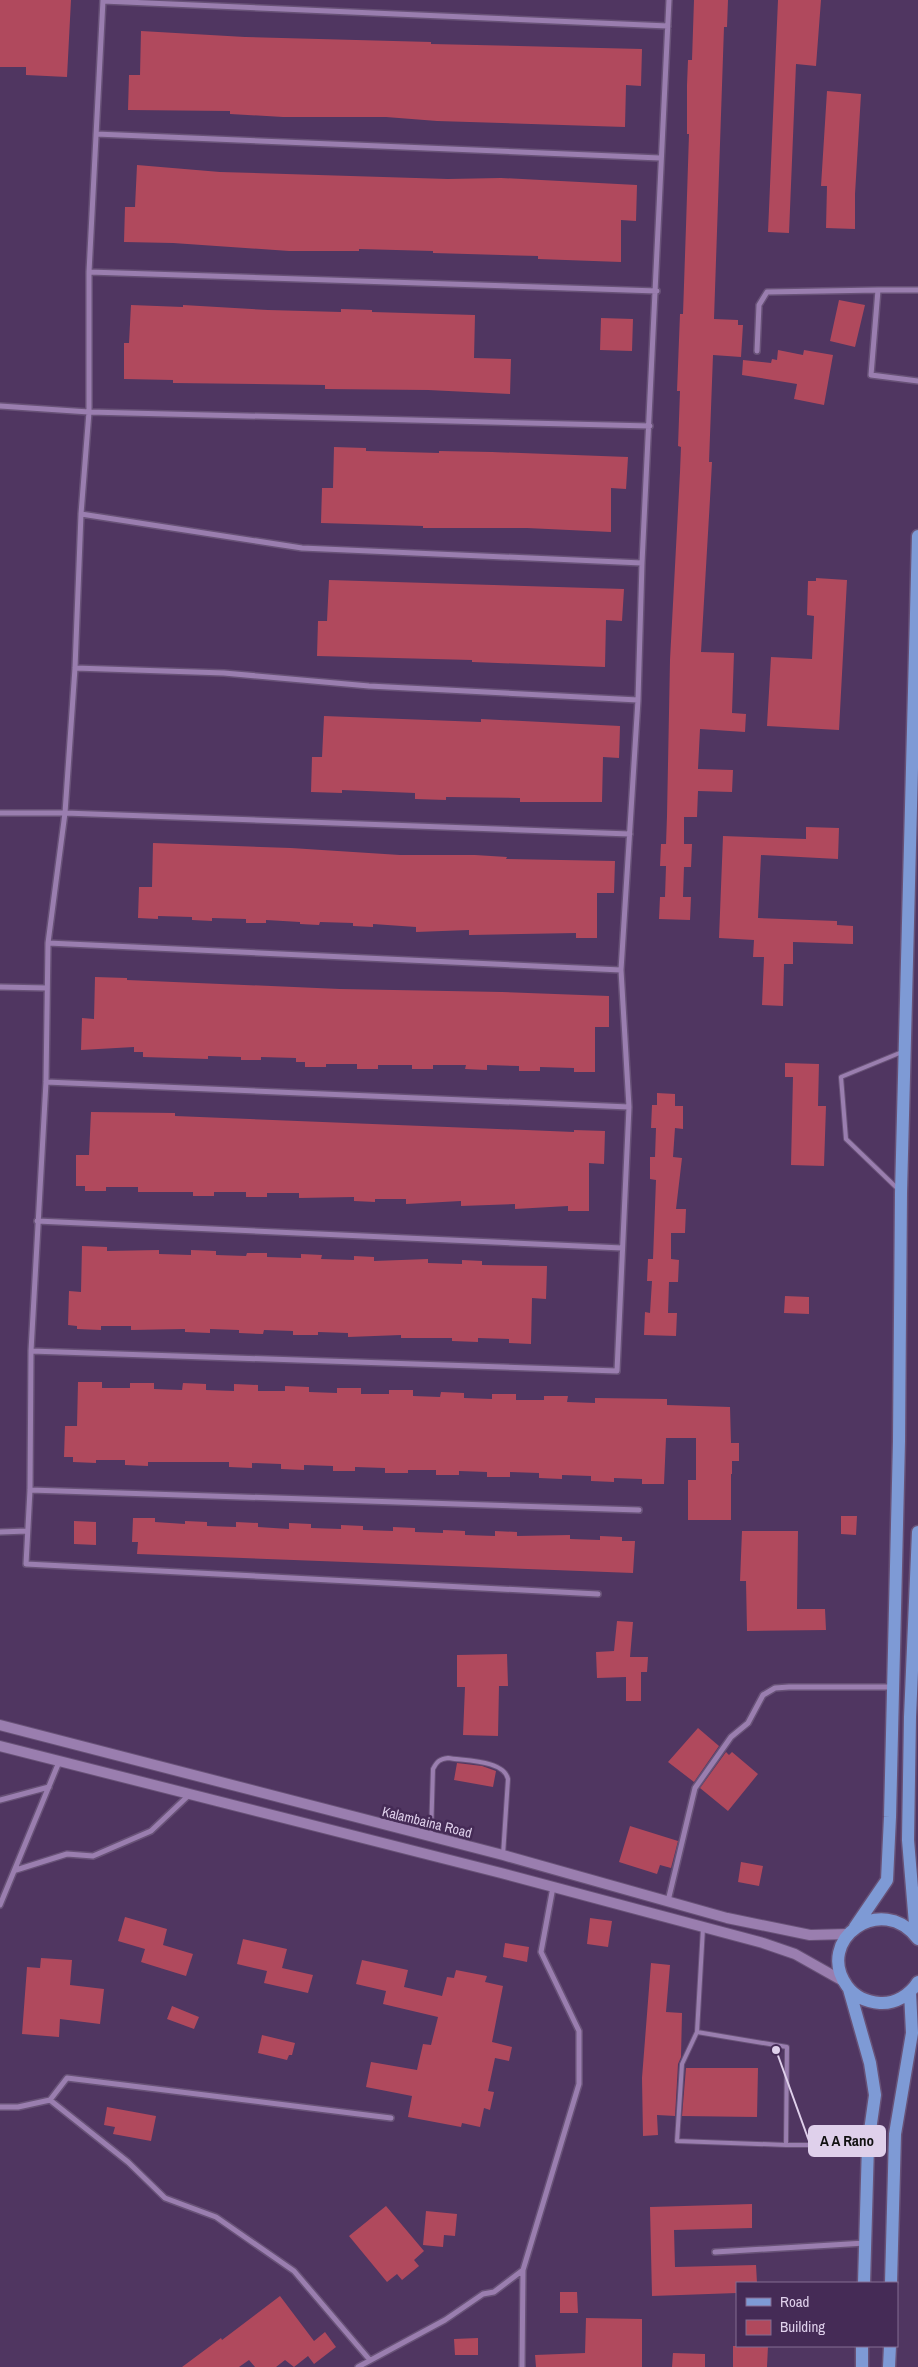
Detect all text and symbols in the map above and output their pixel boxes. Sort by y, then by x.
street label: Kalambaina Road [380,1802,474,1842]
callout: A A Rano [809,2126,885,2156]
text: A A Rano [820,2130,874,2151]
legend [736,2282,898,2347]
text: Road [780,2291,809,2312]
text: Building [780,2316,825,2337]

